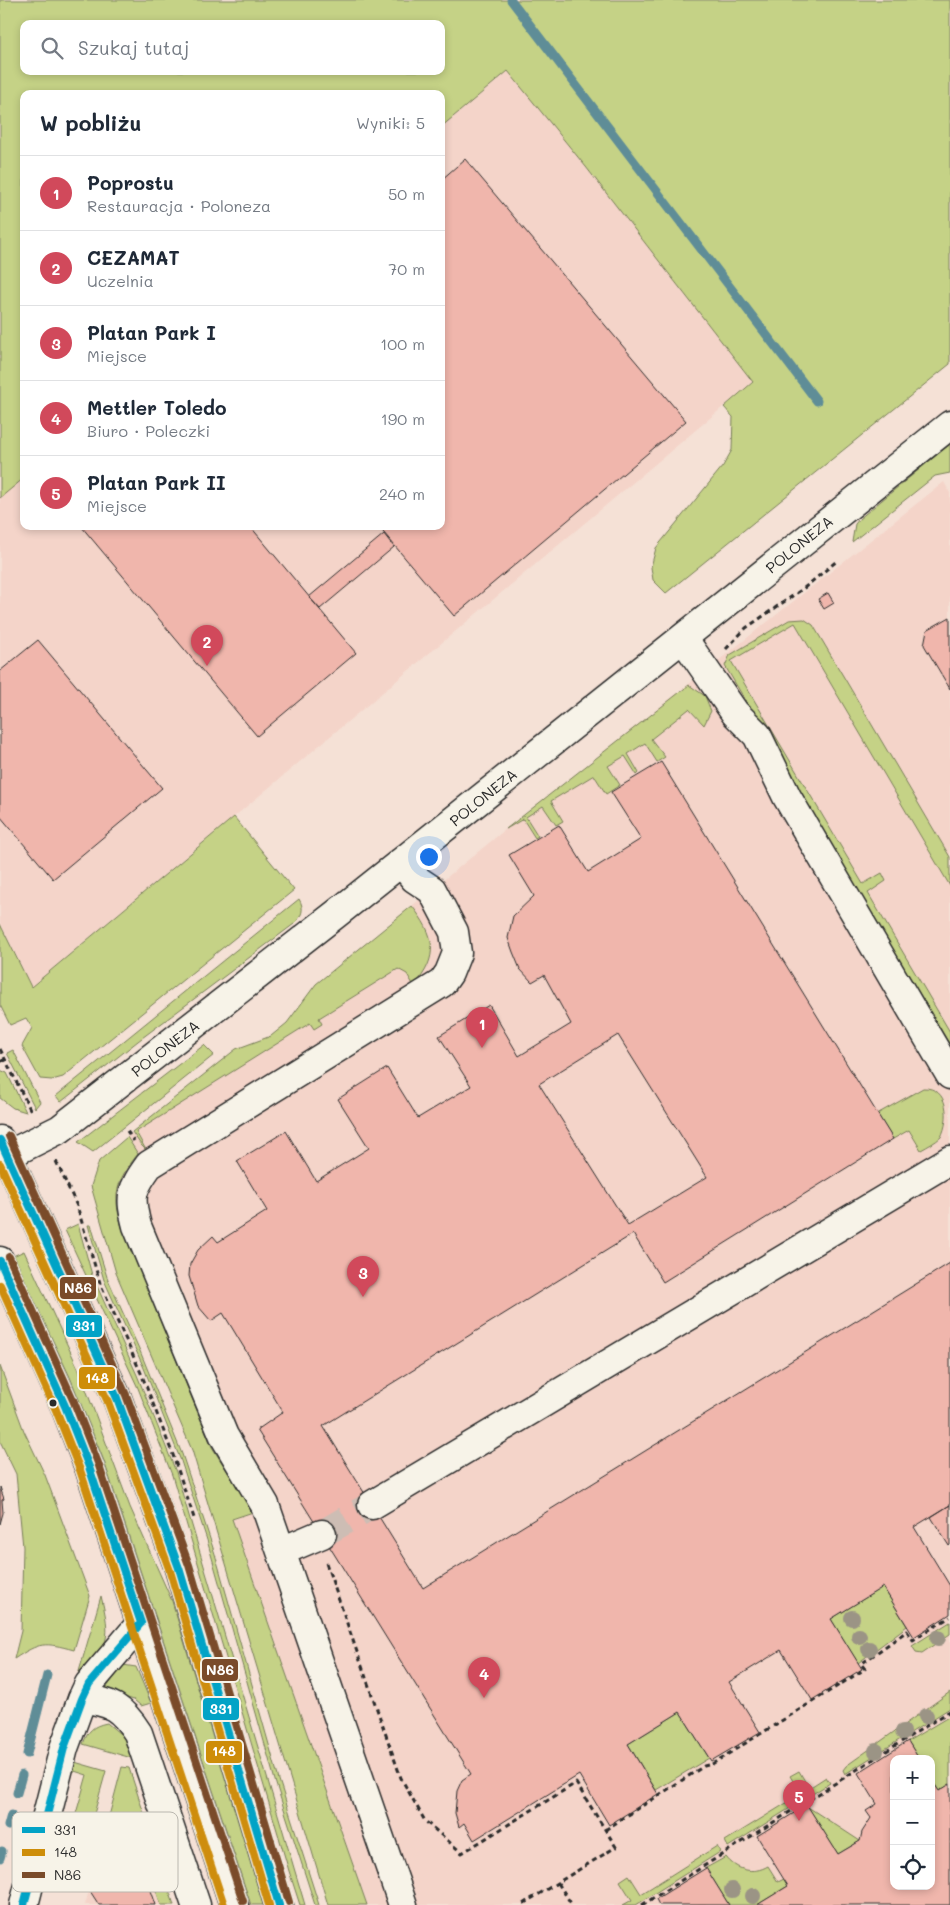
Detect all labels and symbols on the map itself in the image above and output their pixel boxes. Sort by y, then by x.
street label: POLONEZA [761,511,837,577]
pin: 2 [191,625,223,666]
street label: POLONEZA [445,764,521,830]
your location [416,844,442,870]
pin: 1 [466,1007,498,1048]
street label: POLONEZA [127,1015,203,1081]
pin: 3 [347,1256,379,1297]
line badge: N86 [59,1276,97,1300]
text: N86 [64,1278,92,1297]
line badge: 331 [65,1314,103,1338]
text: 331 [72,1316,96,1335]
line badge: 148 [78,1366,116,1390]
text: 148 [85,1368,109,1387]
unlabelled marker [48,1398,58,1408]
pin: 4 [468,1657,500,1698]
line badge: N86 [201,1658,239,1682]
text: N86 [206,1660,234,1679]
line badge: 331 [202,1697,240,1721]
text: 331 [209,1699,233,1718]
line badge: 148 [205,1740,243,1764]
text: 148 [212,1741,236,1760]
pin: 5 [783,1780,815,1821]
legend [12,1812,178,1892]
text: 331 [54,1820,77,1839]
text: 148 [54,1842,77,1861]
text: N86 [54,1865,81,1884]

